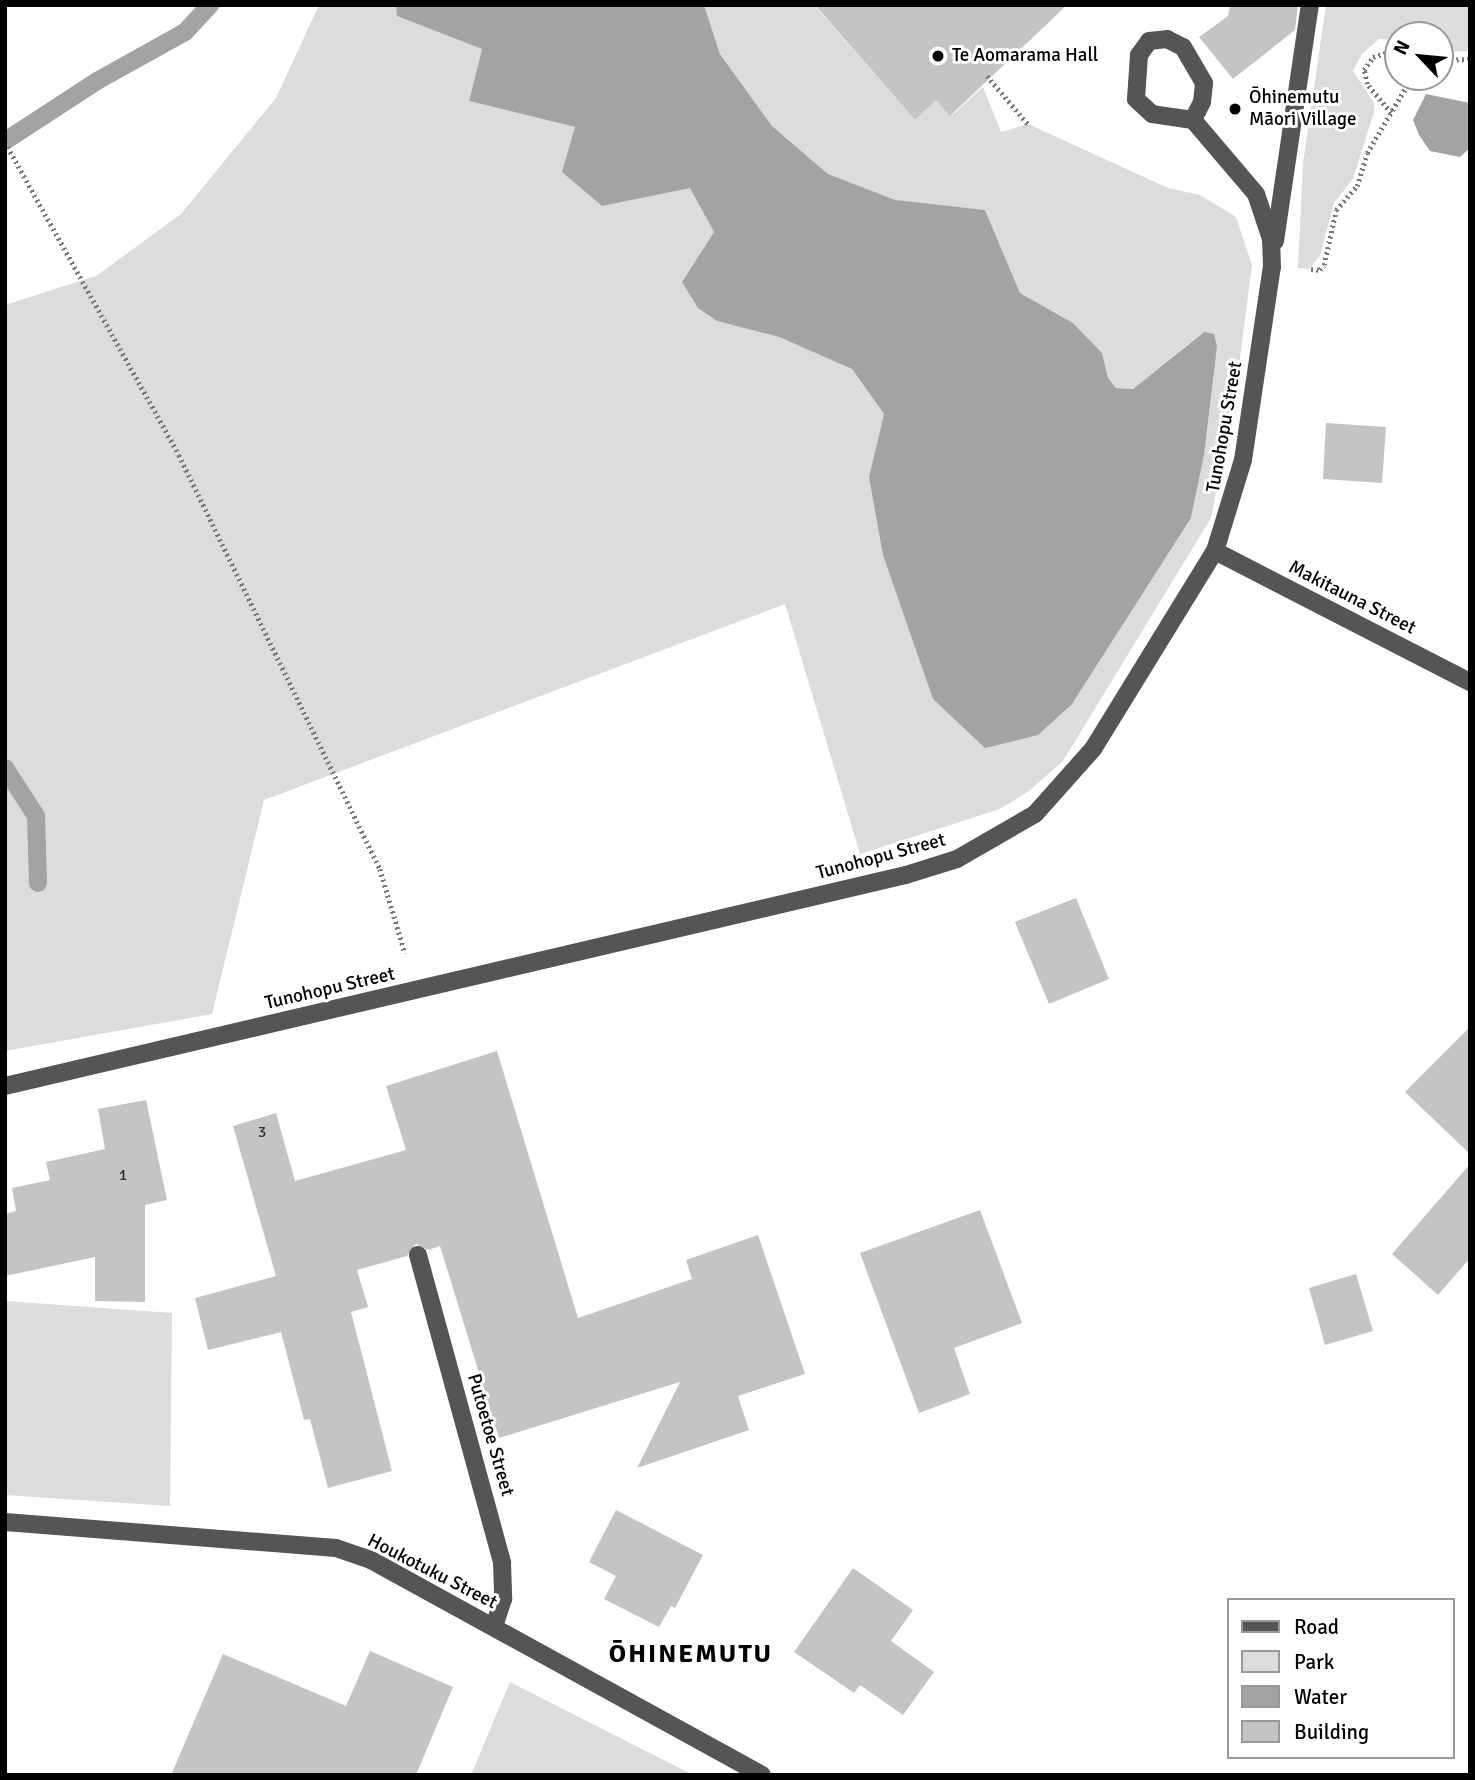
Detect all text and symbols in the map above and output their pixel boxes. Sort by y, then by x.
north arrow [1384,21,1454,91]
text: N [1388,36,1416,59]
place label: Te Aomarama Hall [952,45,1098,67]
marker: Te Aomarama Hall [930,48,946,64]
place label: Ōhinemutu Māori Village [1249,87,1357,131]
marker: Ōhinemutu Māori Village [1227,101,1243,117]
street label: Tunohopu Street [1202,360,1248,494]
street label: Makitauna Street [1285,556,1419,640]
street label: Tunohopu Street [814,829,948,885]
street label: Tunohopu Street [263,963,397,1015]
house number: 3 [258,1122,266,1142]
house number: 1 [119,1165,127,1185]
street label: Putoetoe Street [462,1371,518,1499]
street label: Houkotuku Street [363,1530,501,1614]
legend [1226,1598,1454,1759]
text: Road [1294,1614,1339,1640]
district label: ŌHINEMUTU [610,1639,772,1671]
text: Park [1294,1649,1334,1675]
text: Water [1294,1684,1347,1710]
text: Building [1294,1719,1369,1745]

